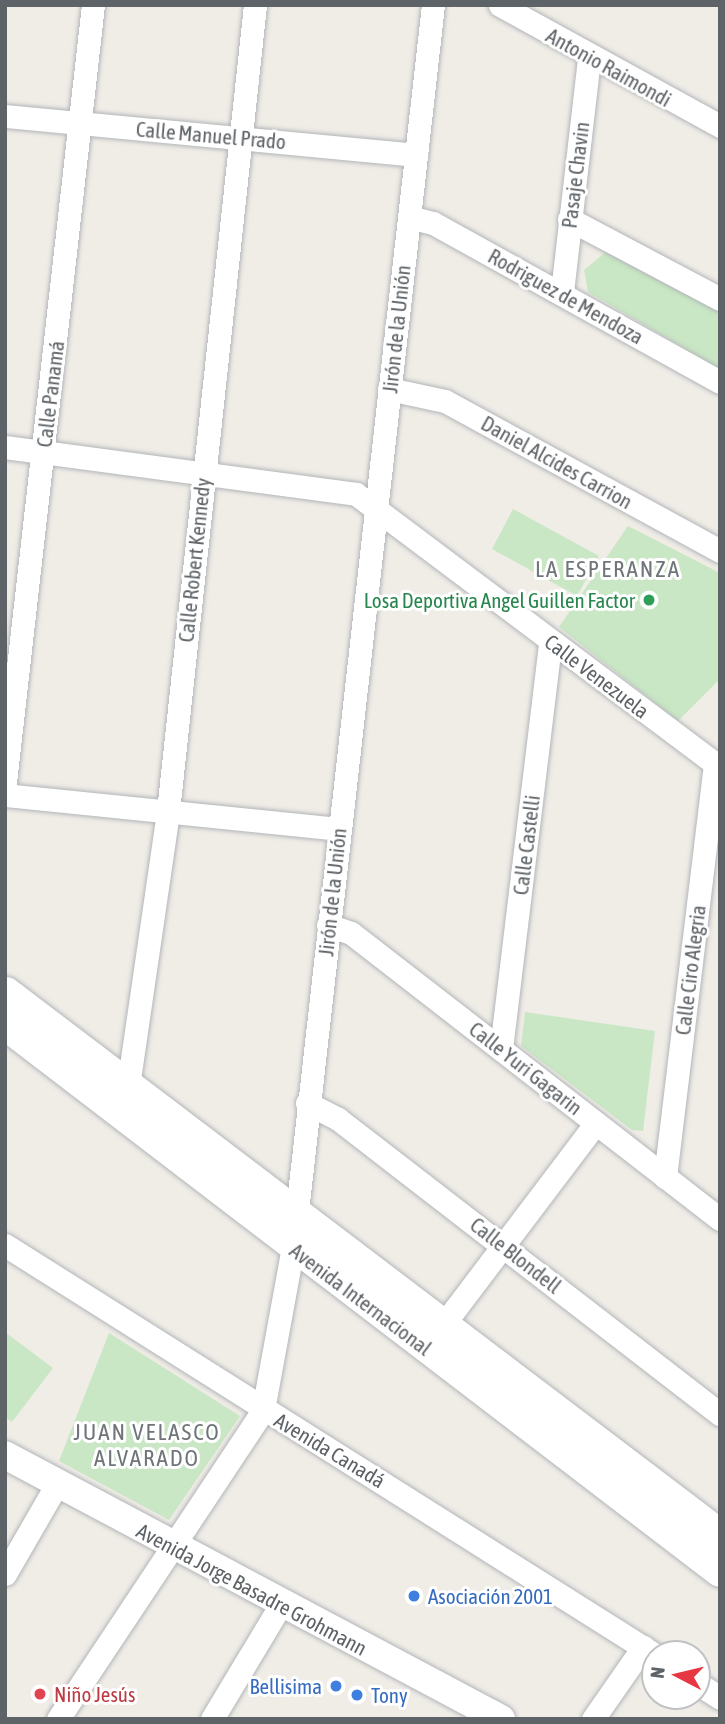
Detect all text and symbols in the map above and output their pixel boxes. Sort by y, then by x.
street label: Antonio Raimondi [542,22,676,112]
street label: Calle Manuel Prado [135,116,287,154]
street label: Pasaje Chavin [556,120,594,230]
street label: Rodriguez de Mendoza [484,243,648,349]
street label: Jirón de la Unión [377,264,415,394]
street label: Calle Panamá [31,339,69,449]
street label: Daniel Alcides Carrion [477,410,637,514]
street label: Calle Robert Kennedy [173,477,215,643]
district label: LA ESPERANZA [537,555,679,583]
place label: Losa Deportiva Angel Guillen Factor [364,587,635,613]
marker: Losa Deportiva Angel Guillen Factor [641,592,657,608]
street label: Calle Venezuela [540,629,654,723]
street label: Calle Castelli [507,794,545,896]
street label: Jirón de la Unión [313,827,351,957]
street label: Calle Ciro Alegria [670,904,710,1036]
street label: Calle Yuri Gagarin [464,1016,588,1120]
street label: Calle Blondell [465,1212,567,1298]
street label: Avenida Internacional [285,1238,437,1360]
street label: Avenida Canadá [270,1407,390,1493]
district label: JUAN VELASCO ALVARADO [75,1418,219,1472]
street label: Avenida Jorge Basadre Grohmann [133,1518,371,1660]
place label: Asociación 2001 [428,1583,553,1609]
marker: Asociación 2001 [406,1588,422,1604]
north arrow [641,1640,711,1710]
text: N [646,1666,669,1680]
place label: Bellisima [249,1673,322,1699]
marker: Bellisima [328,1678,344,1694]
place label: Niño Jesús [54,1681,135,1707]
place label: Tony [371,1682,408,1708]
marker: Niño Jesús [32,1686,48,1702]
marker: Tony [349,1687,365,1703]

